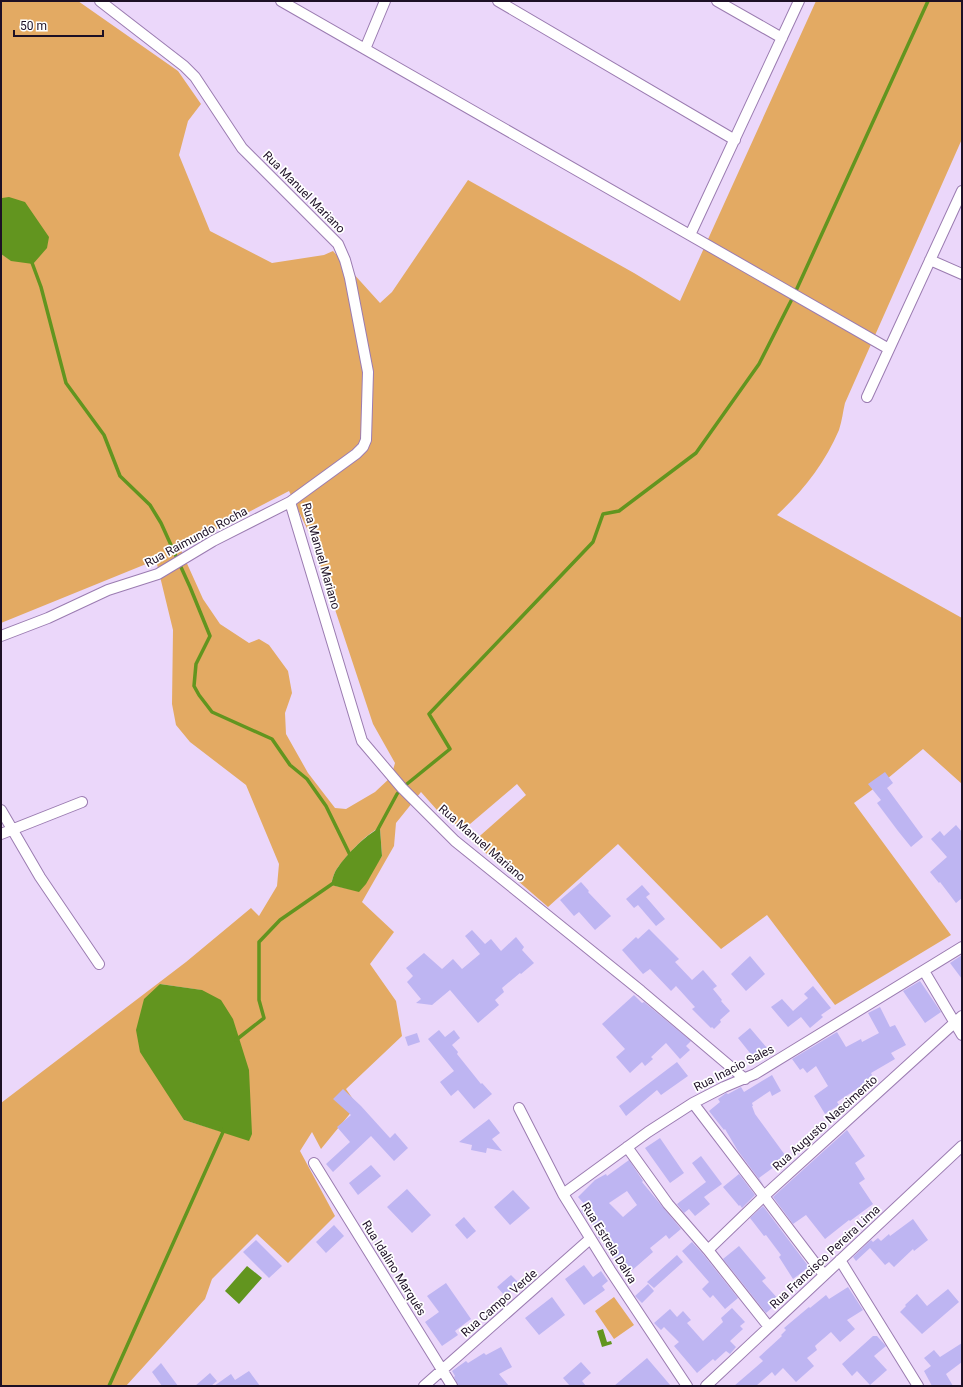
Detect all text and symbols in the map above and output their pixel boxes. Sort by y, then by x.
scale bar [14,12,103,38]
text: 50 m [20,19,47,33]
street label: Rua Manuel Mariano [260,148,348,236]
street label: Rua Manuel Mariano [299,501,343,611]
street label: Rua Raimundo Rocha [142,504,250,570]
street label: Rua Manuel Mariano [436,802,528,884]
street label: Rua Inacio Sales [692,1042,776,1094]
street label: Rua Augusto Nascimento [770,1072,880,1174]
street label: Rua Estrela Dalva [578,1200,640,1286]
street label: Rua Francisco Pereira Lima [767,1202,883,1312]
street label: Rua Idalino Marquês [359,1218,429,1318]
street label: Rua Campo Verde [458,1266,540,1340]

